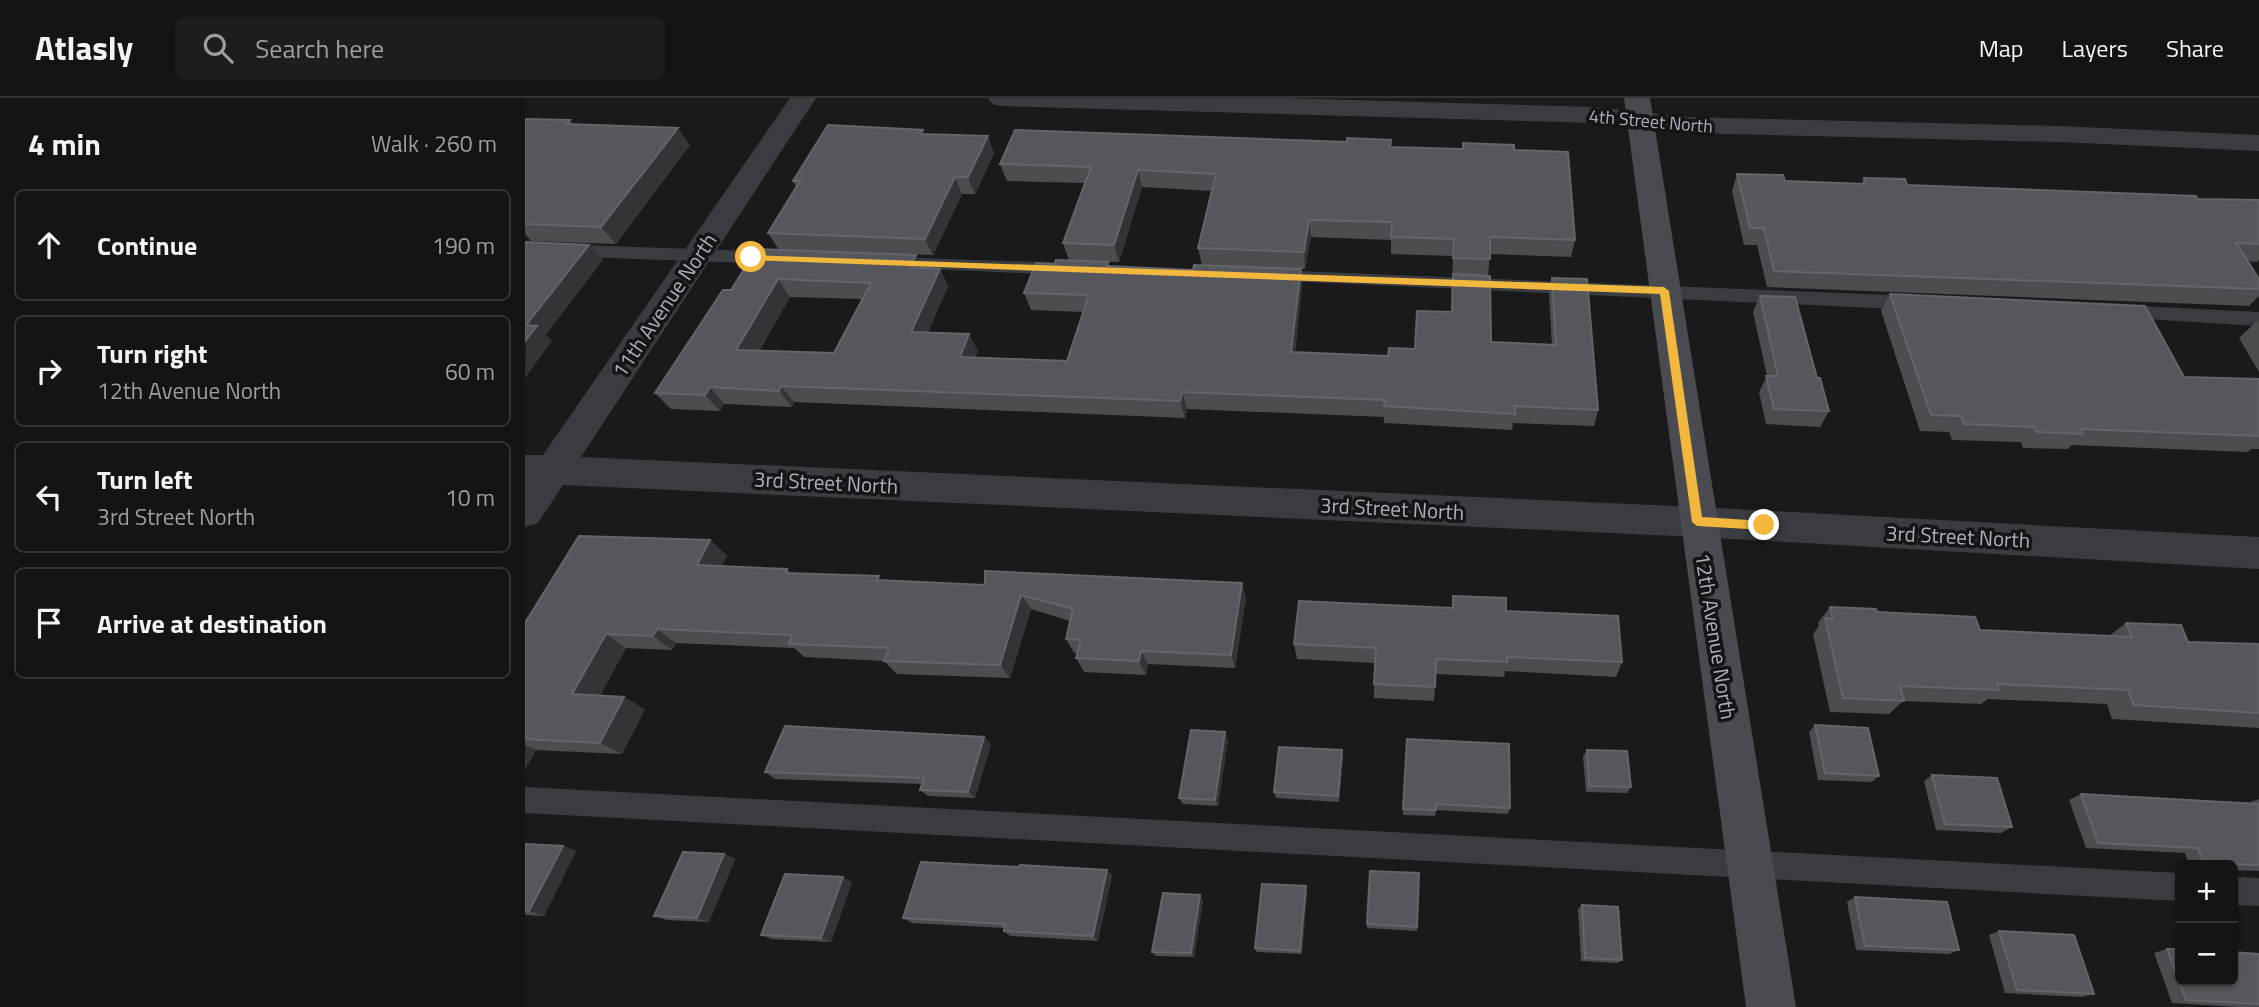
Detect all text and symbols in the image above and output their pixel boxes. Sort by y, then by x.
search box [175,17,665,80]
text: Atlasly [35,23,133,73]
icon: search [199,29,237,67]
text: Search here [255,29,384,68]
text: Map [1979,30,2024,66]
text: Layers [2062,30,2128,66]
text: Share [2166,30,2224,66]
street label: 4th Street North [1588,102,1714,140]
text: 4 min [28,121,101,167]
text: Walk · 260 m [371,126,497,161]
icon: ahead [30,226,68,264]
text: Continue [97,226,197,265]
street label: 11th Avenue North [604,226,724,384]
text: 190 m [432,228,495,263]
route start [735,241,766,272]
text: Turn right [97,334,208,373]
icon: right [30,352,68,390]
text: 60 m [445,354,495,389]
text: 12th Avenue North [97,373,281,408]
text: Turn left [97,460,192,499]
street label: 3rd Street North [753,462,899,502]
icon: left [30,478,68,516]
text: 10 m [445,480,495,515]
street label: 3rd Street North [1319,488,1465,528]
text: 3rd Street North [97,499,255,534]
route end [1748,509,1779,540]
street label: 3rd Street North [1885,516,2031,556]
street label: 12th Avenue North [1687,550,1745,722]
icon: arrive [30,604,68,642]
text: Arrive at destination [97,604,327,643]
map controls [2175,860,2238,986]
button: + [2175,860,2238,923]
button: − [2175,923,2238,986]

